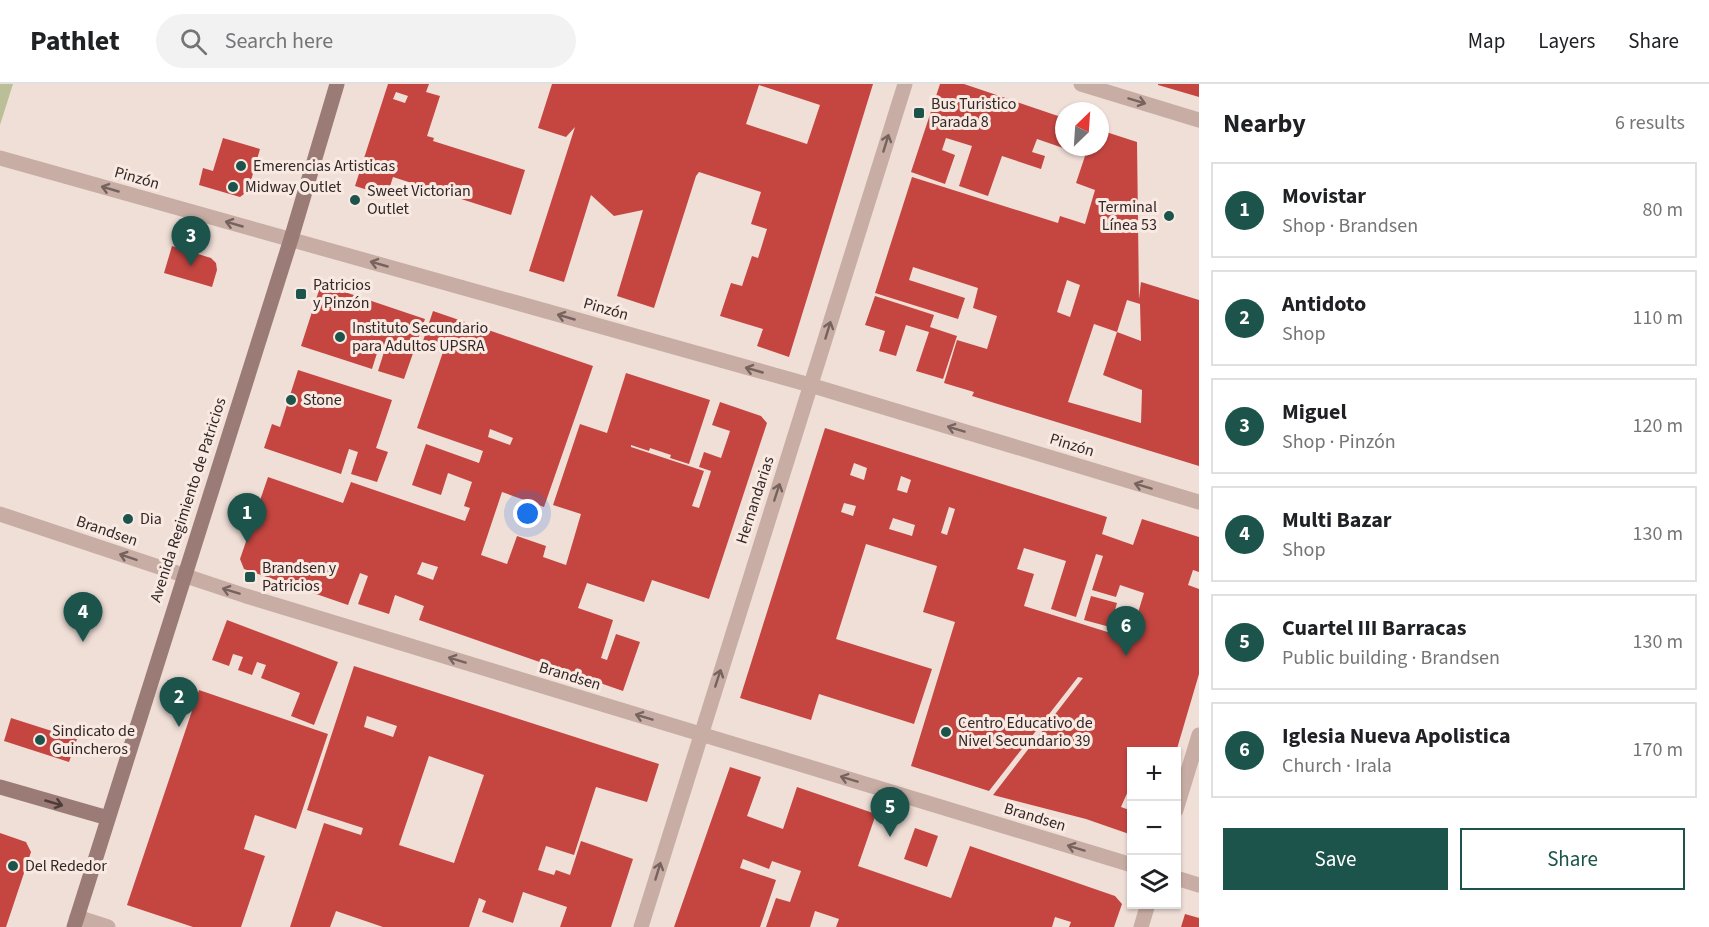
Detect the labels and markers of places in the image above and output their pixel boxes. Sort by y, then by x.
place label: Bus Turistico Parada 8 [931,93,1016,133]
marker: Bus Turistico Parada 8 [912,106,926,120]
place label: Emerencias Artisticas [253,155,395,177]
marker: Emerencias Artisticas [234,159,248,173]
place label: Midway Outlet [245,176,342,198]
marker: Midway Outlet [226,180,240,194]
place label: Sweet Victorian Outlet [367,180,471,220]
marker: Sweet Victorian Outlet [348,193,362,207]
place label: Terminal Línea 53 [1098,196,1157,236]
marker: Terminal Línea 53 [1162,209,1176,223]
pin: 3 [172,216,210,266]
place label: Patricios y Pinzón [313,274,371,314]
marker: Patricios y Pinzón [294,287,308,301]
place label: Instituto Secundario para Adultos UPSRA [352,317,488,357]
marker: Instituto Secundario para Adultos UPSRA [333,330,347,344]
place label: Stone [303,389,342,411]
marker: Stone [284,393,298,407]
pin: 1 [228,494,266,543]
place label: Dia [140,508,162,530]
marker: Dia [121,512,135,526]
place label: Brandsen y Patricios [262,557,337,597]
marker: Brandsen y Patricios [243,570,257,584]
pin: 4 [64,592,103,642]
pin: 6 [1106,606,1146,656]
pin: 2 [160,678,198,727]
place label: Centro Educativo de Nivel Secundario 39 [958,712,1093,752]
place label: Sindicato de Guincheros [52,720,135,760]
marker: Centro Educativo de Nivel Secundario 39 [939,725,953,739]
marker: Sindicato de Guincheros [33,733,47,747]
pin: 5 [870,788,910,837]
place label: Del Rededor [25,855,107,877]
marker: Del Rededor [6,859,20,873]

